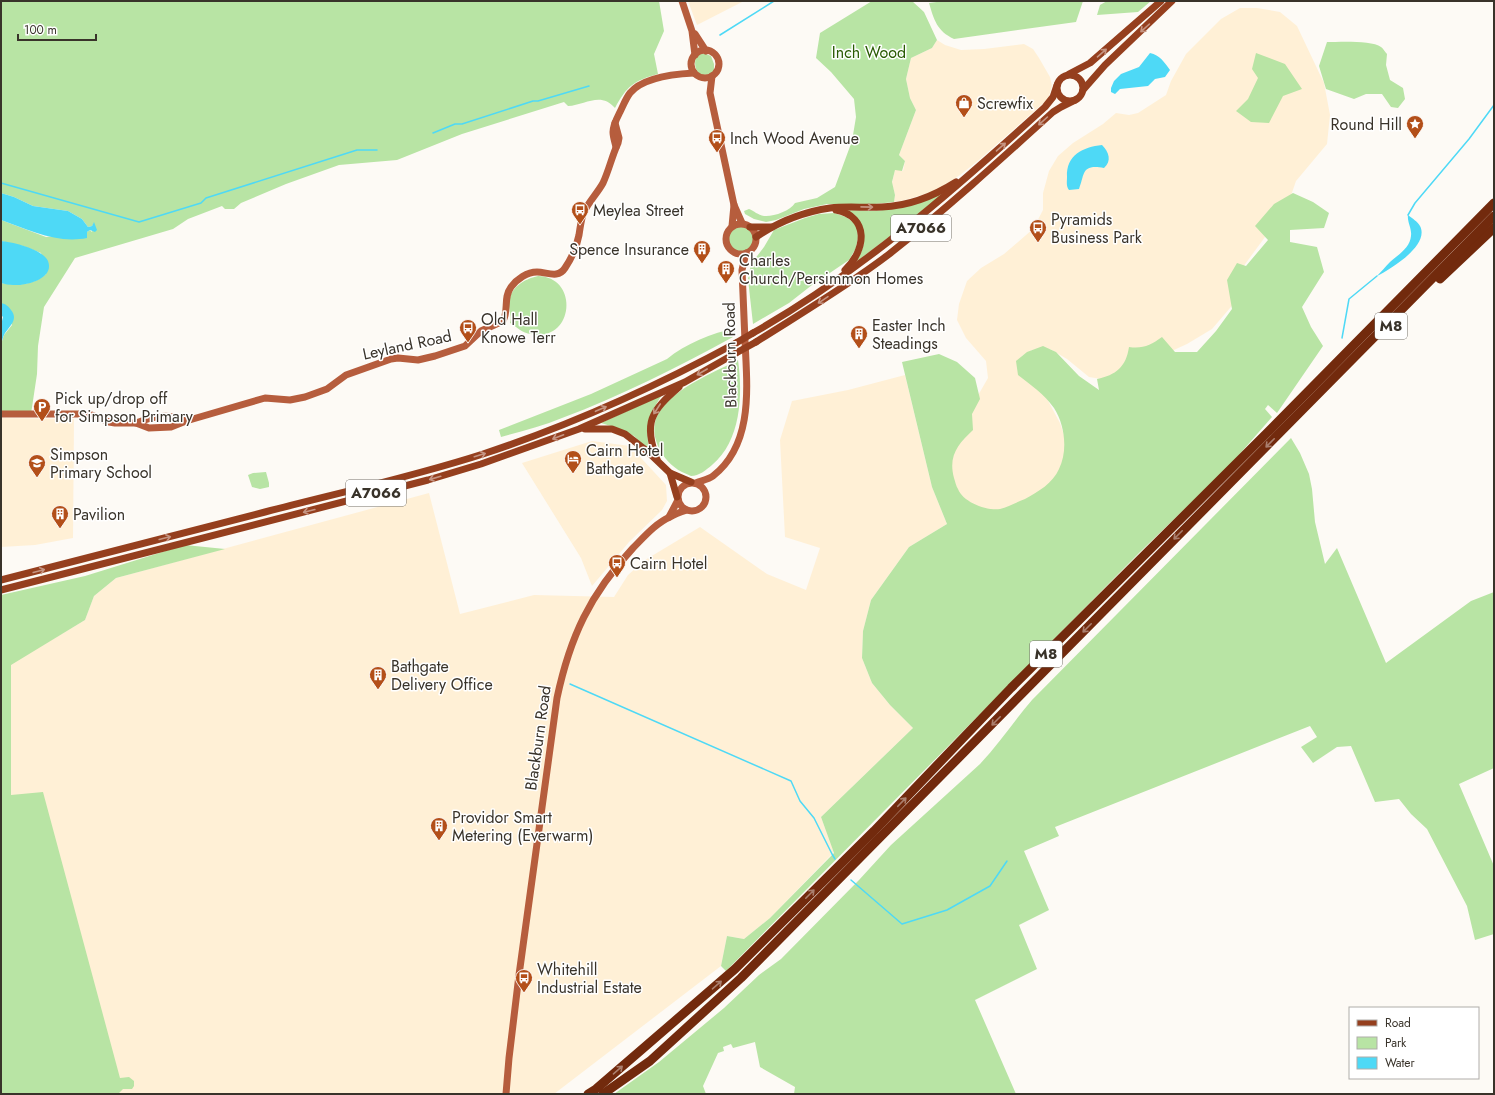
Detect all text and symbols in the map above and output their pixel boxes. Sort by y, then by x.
scale bar [18,16,96,42]
text: 100 m [24,21,57,39]
one-way arrow [1140,23,1150,32]
park label: Inch Wood [832,41,906,64]
one-way arrow [1096,49,1107,58]
place label: Screwfix [977,92,1033,115]
shop icon: Screwfix [954,93,974,118]
place label: Round Hill [1331,113,1402,136]
place icon: Round Hill [1405,114,1425,139]
one-way arrow [1038,117,1048,126]
place label: Inch Wood Avenue [730,127,859,150]
bus stop icon: Inch Wood Avenue [707,128,727,153]
one-way arrow [996,143,1006,152]
place label: Meylea Street [593,199,684,222]
bus stop icon: Meylea Street [570,200,590,225]
one-way arrow [860,204,873,211]
place label: Pyramids Business Park [1051,208,1143,249]
road number: A7066 [891,215,951,241]
bus stop icon: Pyramids Business Park [1028,218,1048,243]
place label: Spence Insurance [569,238,689,261]
building icon: Spence Insurance [692,239,712,264]
place label: Charles Church/Persimmon Homes [739,249,923,290]
building icon: Charles Church/Persimmon Homes [716,259,736,284]
one-way arrow [817,296,828,304]
street label: Blackburn Road [718,302,742,408]
place label: Old Hall Knowe Terr [481,308,556,349]
road number: M8 [1375,313,1407,339]
place label: Easter Inch Steadings [872,314,946,355]
bus stop icon: Old Hall Knowe Terr [458,318,478,343]
street label: Leyland Road [360,324,454,366]
building icon: Easter Inch Steadings [849,324,869,349]
one-way arrow [696,369,708,377]
place label: Pick up/drop off for Simpson Primary [55,387,194,428]
parking icon: Pick up/drop off for Simpson Primary [32,397,52,422]
one-way arrow [653,403,661,414]
one-way arrow [595,405,607,412]
one-way arrow [553,434,565,442]
one-way arrow [1265,438,1275,448]
place label: Cairn Hotel Bathgate [586,439,663,480]
place label: Simpson Primary School [50,443,152,484]
hotel icon: Cairn Hotel Bathgate [563,449,583,474]
one-way arrow [473,451,486,458]
school or university icon: Simpson Primary School [27,453,47,478]
one-way arrow [429,475,442,482]
road number: A7066 [346,480,406,506]
place label: Pavilion [73,503,125,526]
building icon: Pavilion [50,504,70,529]
one-way arrow [303,507,316,515]
one-way arrow [1174,530,1183,540]
one-way arrow [158,534,171,541]
place label: Cairn Hotel [630,552,707,575]
bus stop icon: Cairn Hotel [607,553,627,578]
one-way arrow [32,566,45,574]
one-way arrow [1082,623,1092,633]
road number: M8 [1030,641,1062,667]
place label: Bathgate Delivery Office [391,655,493,696]
building icon: Bathgate Delivery Office [368,665,388,690]
street label: Blackburn Road [519,684,557,792]
one-way arrow [991,716,1001,726]
one-way arrow [897,797,906,807]
place label: Providor Smart Metering (Everwarm) [452,806,594,847]
building icon: Providor Smart Metering (Everwarm) [429,816,449,841]
one-way arrow [805,890,815,899]
place label: Whitehill Industrial Estate [537,958,642,999]
bus stop icon: Whitehill Industrial Estate [514,968,534,993]
one-way arrow [711,980,722,989]
legend [1349,1007,1479,1079]
text: Road [1385,1014,1411,1032]
text: Park [1385,1034,1407,1052]
text: Water [1385,1054,1416,1072]
one-way arrow [613,1065,623,1074]

